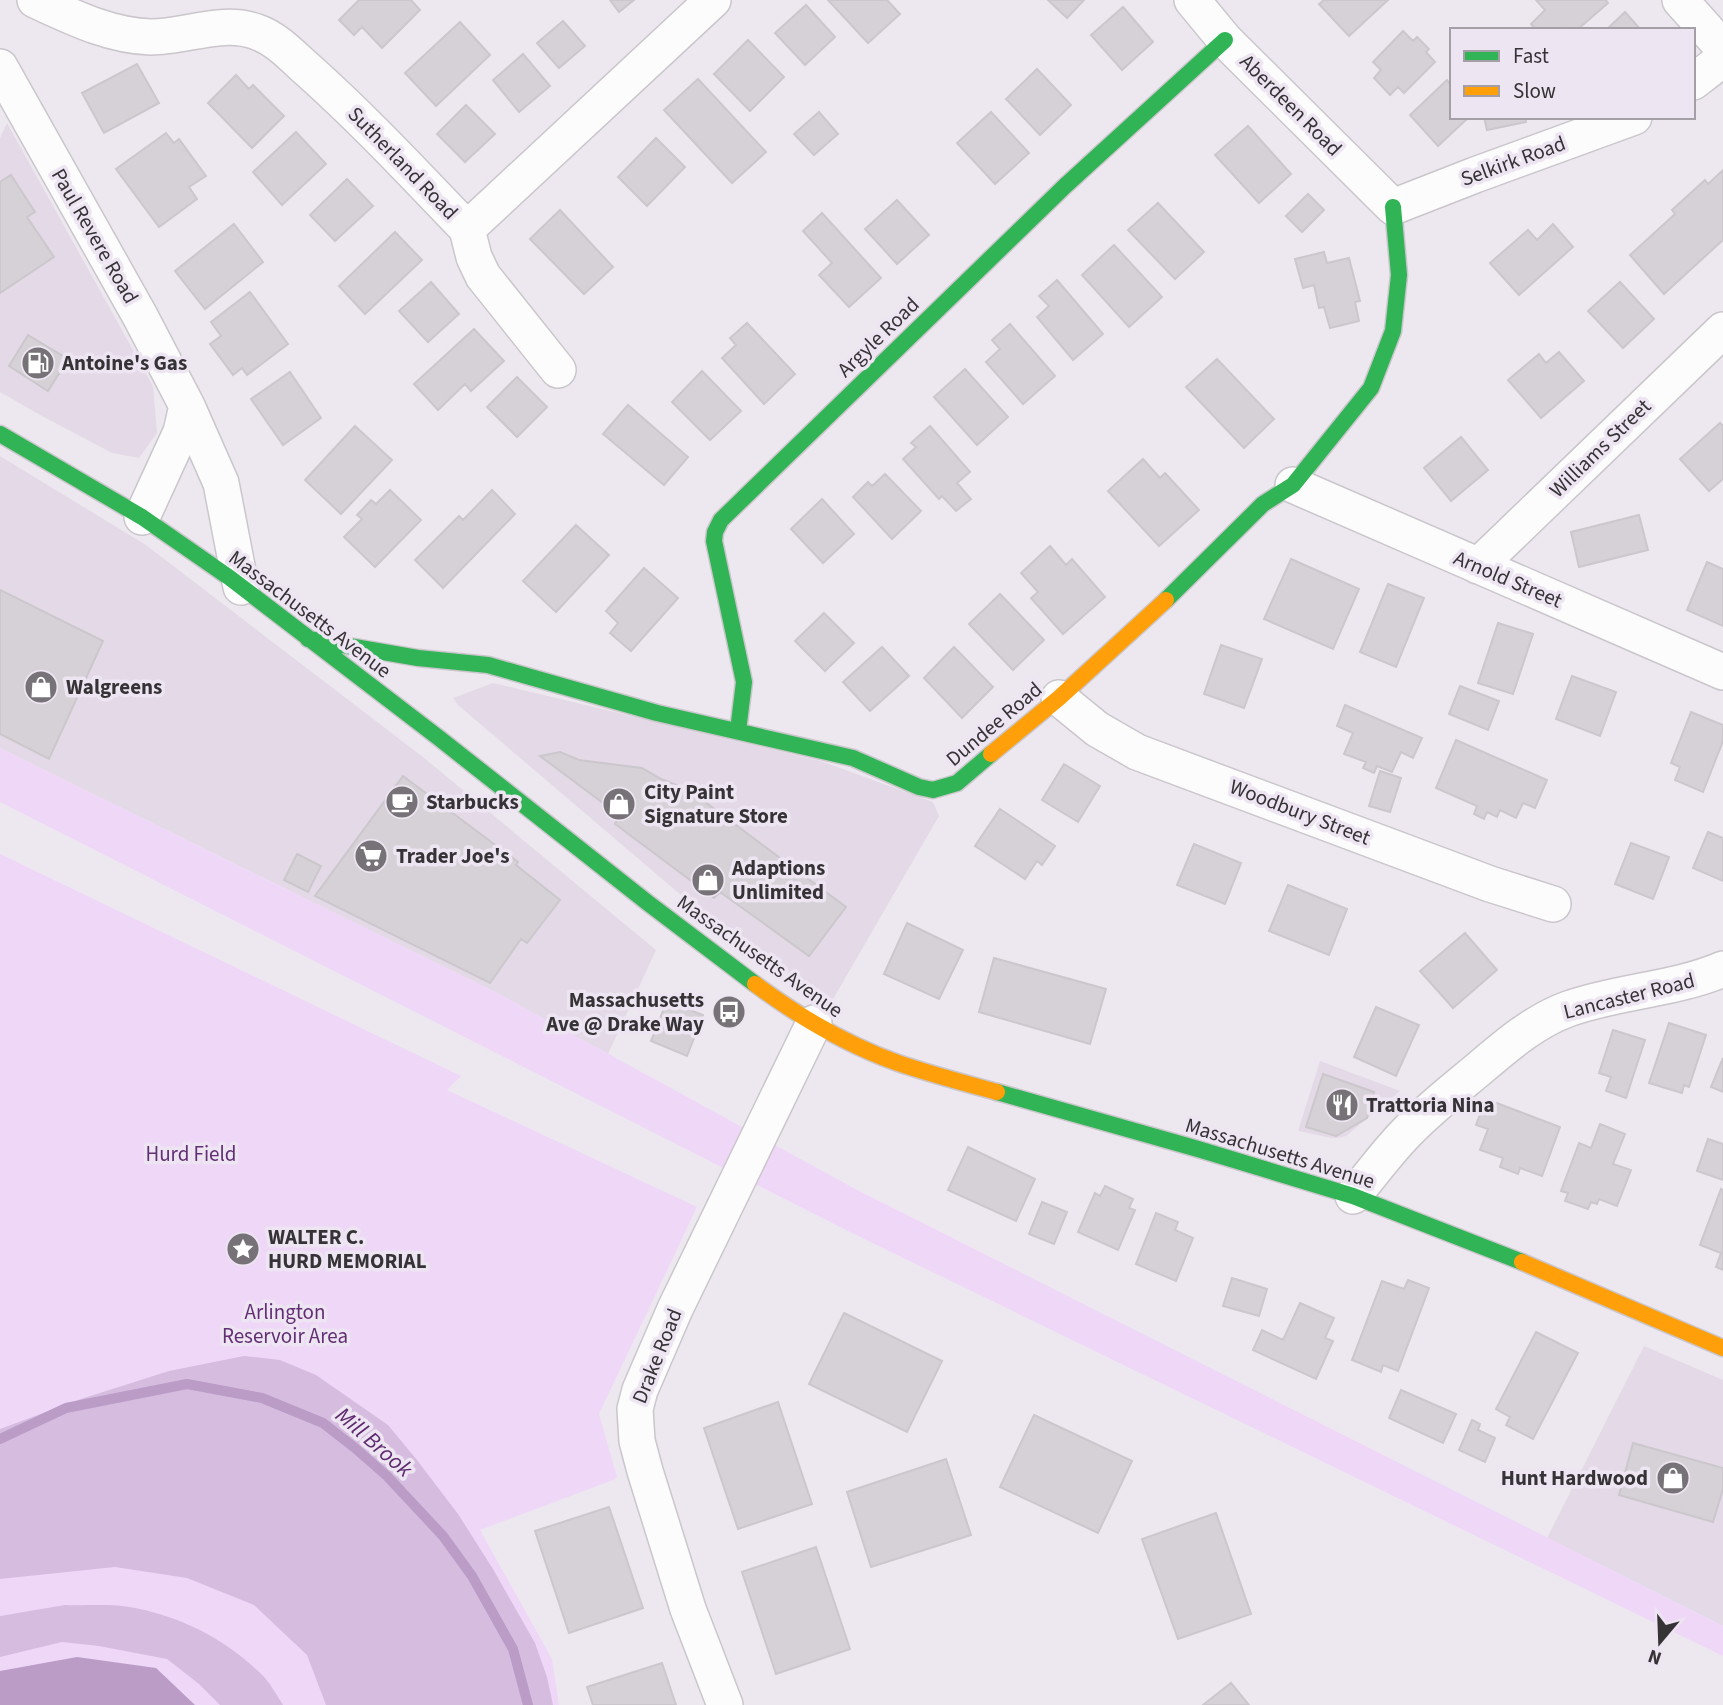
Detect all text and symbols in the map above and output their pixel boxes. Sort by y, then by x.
legend [1450,28,1695,119]
text: Fast [1513,41,1549,71]
street label: Aberdeen Road [1233,47,1349,163]
text: Slow [1513,76,1556,106]
street label: Sutherland Road [341,100,465,226]
street label: Selkirk Road [1456,128,1570,194]
street label: Paul Revere Road [44,163,146,309]
street label: Argyle Road [830,290,926,384]
fuel station icon: Antoine's Gas [19,344,57,382]
place label: Antoine's Gas [61,348,187,378]
street label: Williams Street [1542,392,1658,504]
street label: Massachusetts Avenue [222,543,398,685]
street label: Arnold Street [1449,543,1567,615]
shop icon: Walgreens [22,668,60,706]
place label: Walgreens [66,672,162,702]
street label: Dundee Road [939,675,1049,773]
street label: Woodbury Street [1225,771,1375,853]
place label: City Paint Signature Store [644,777,788,831]
cafe icon: Starbucks [383,783,421,821]
shop icon: City Paint Signature Store [600,785,638,823]
place label: Starbucks [426,787,519,817]
supermarket icon: Trader Joe's [352,837,390,875]
place label: Trader Joe's [396,841,510,871]
place label: Adaptions Unlimited [731,853,825,907]
shop icon: Adaptions Unlimited [689,861,727,899]
street label: Massachusetts Avenue [671,887,849,1025]
street label: Lancaster Road [1560,965,1698,1027]
place label: Massachusetts Ave @ Drake Way [545,985,704,1039]
bus stop icon: Massachusetts Ave @ Drake Way [710,993,748,1031]
restaurant icon: Trattoria Nina [1323,1086,1361,1124]
place label: Trattoria Nina [1366,1090,1494,1120]
street label: Massachusetts Avenue [1182,1110,1378,1196]
park label: Hurd Field [145,1139,237,1169]
place label: WALTER C. HURD MEMORIAL [268,1222,427,1276]
place icon: WALTER C. HURD MEMORIAL [224,1230,262,1268]
park label: Arlington Reservoir Area [222,1297,348,1351]
street label: Drake Road [624,1304,690,1408]
water label: Mill Brook [328,1399,421,1486]
shop icon: Hunt Hardwood [1654,1459,1692,1497]
place label: Hunt Hardwood [1501,1463,1648,1493]
north arrow [1625,1607,1695,1677]
text: N [1645,1642,1665,1671]

